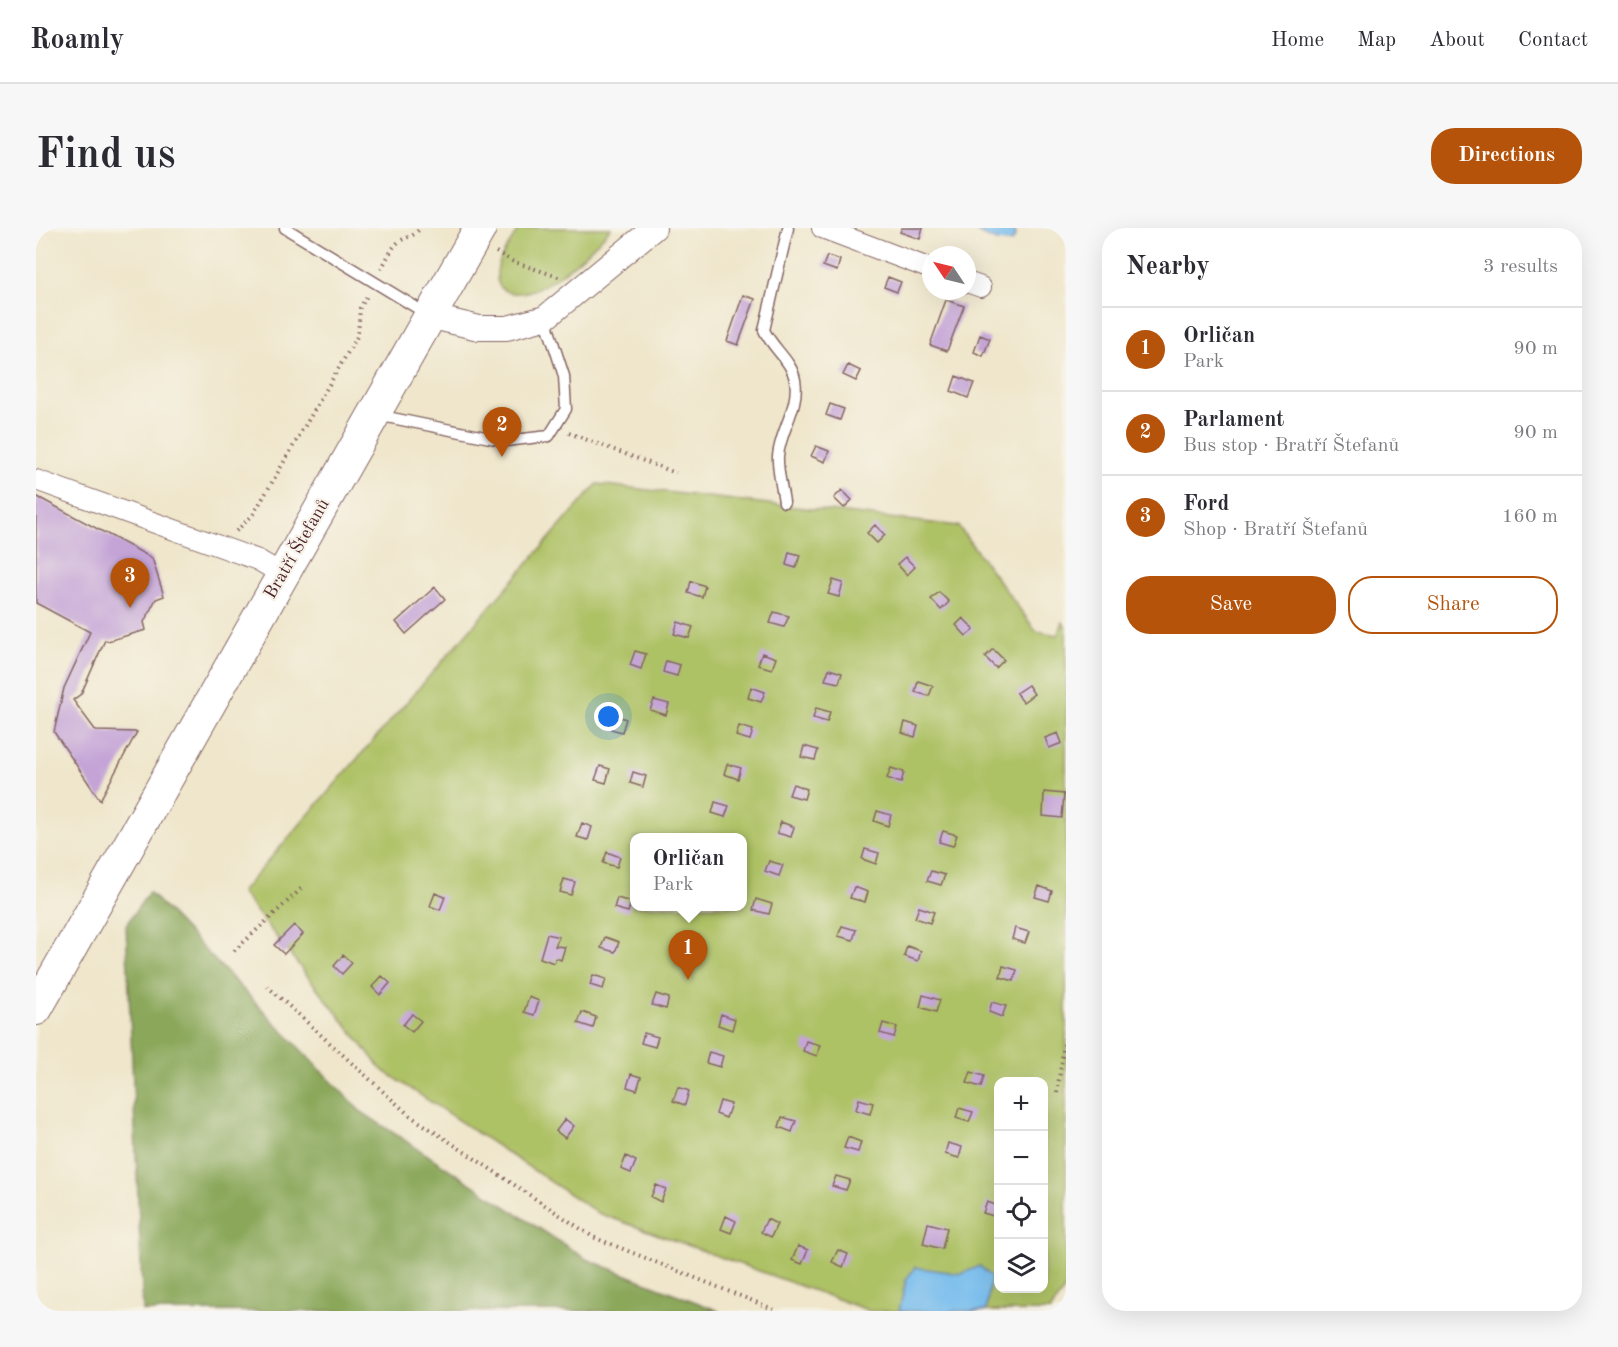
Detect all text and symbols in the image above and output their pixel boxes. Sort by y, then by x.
text: Roamly [30,27,124,55]
text: Home [1271,30,1324,51]
text: Map [1357,30,1396,51]
text: About [1429,30,1485,51]
text: Contact [1518,30,1588,51]
button: Directions [1431,128,1582,184]
text: Find us [36,135,175,177]
north arrow [922,246,976,300]
text: Nearby [1126,254,1210,280]
text: 3 results [1483,257,1558,277]
text: Orličan [1183,325,1255,347]
text: 1 [1140,339,1151,359]
text: 90 m [1513,339,1558,359]
text: Park [1183,352,1224,372]
pin: 2 [482,408,522,457]
text: Parlament [1183,409,1284,431]
text: 2 [1140,423,1151,443]
text: 90 m [1513,423,1558,443]
text: Bus stop · Bratří Štefanů [1183,436,1399,456]
street label: Bratří Štefanů [257,493,333,602]
text: Ford [1183,493,1229,515]
text: 3 [1140,507,1151,527]
text: 160 m [1502,507,1558,527]
text: Shop · Bratří Štefanů [1183,520,1368,540]
pin: 3 [110,558,149,608]
button: Save [1126,576,1336,634]
button: Share [1348,576,1558,634]
your location [594,702,623,731]
popup [630,833,747,911]
text: Orličan [652,848,725,870]
text: Park [652,875,694,895]
pin: 1 [668,930,708,980]
map controls [994,1077,1048,1293]
button: + [994,1077,1048,1131]
button: − [994,1131,1048,1185]
button: locate [994,1185,1048,1239]
button: layers [994,1239,1048,1293]

